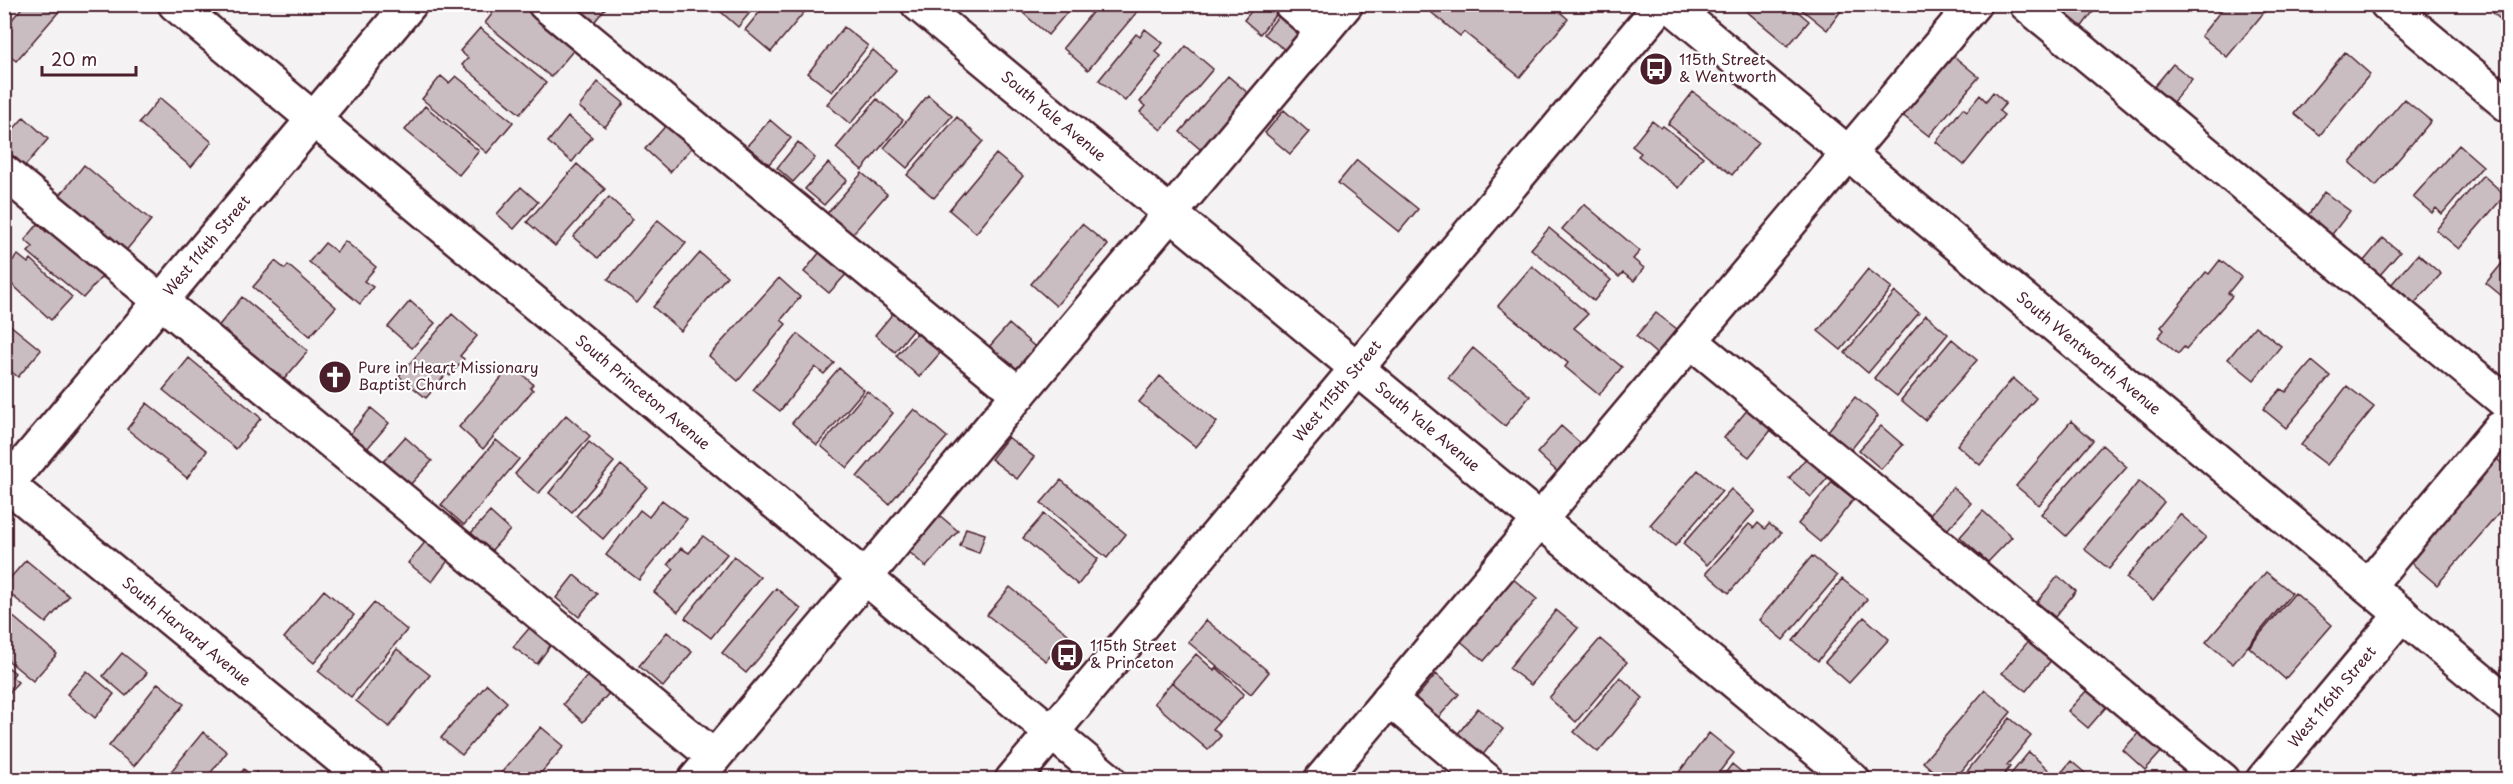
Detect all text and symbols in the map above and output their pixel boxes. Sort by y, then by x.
scale bar [42,39,136,77]
text: 20 m [51,45,97,72]
place label: 115th Street & Wentworth [1679,47,1777,87]
bus stop icon: 115th Street & Wentworth [1638,51,1674,87]
street label: South Yale Avenue [997,65,1112,166]
street label: West 114th Street [157,190,255,300]
street label: South Wentworth Avenue [2012,285,2167,419]
street label: South Princeton Avenue [571,328,716,454]
street label: West 115th Street [1287,334,1386,446]
place label: Pure in Heart Missionary Baptist Church [358,355,539,395]
church icon: Pure in Heart Missionary Baptist Church [317,359,353,395]
street label: South Yale Avenue [1371,375,1486,476]
street label: South Harvard Avenue [118,571,257,691]
place label: 115th Street & Princeton [1090,633,1177,673]
bus stop icon: 115th Street & Princeton [1049,637,1085,673]
street label: West 116th Street [2282,640,2381,752]

